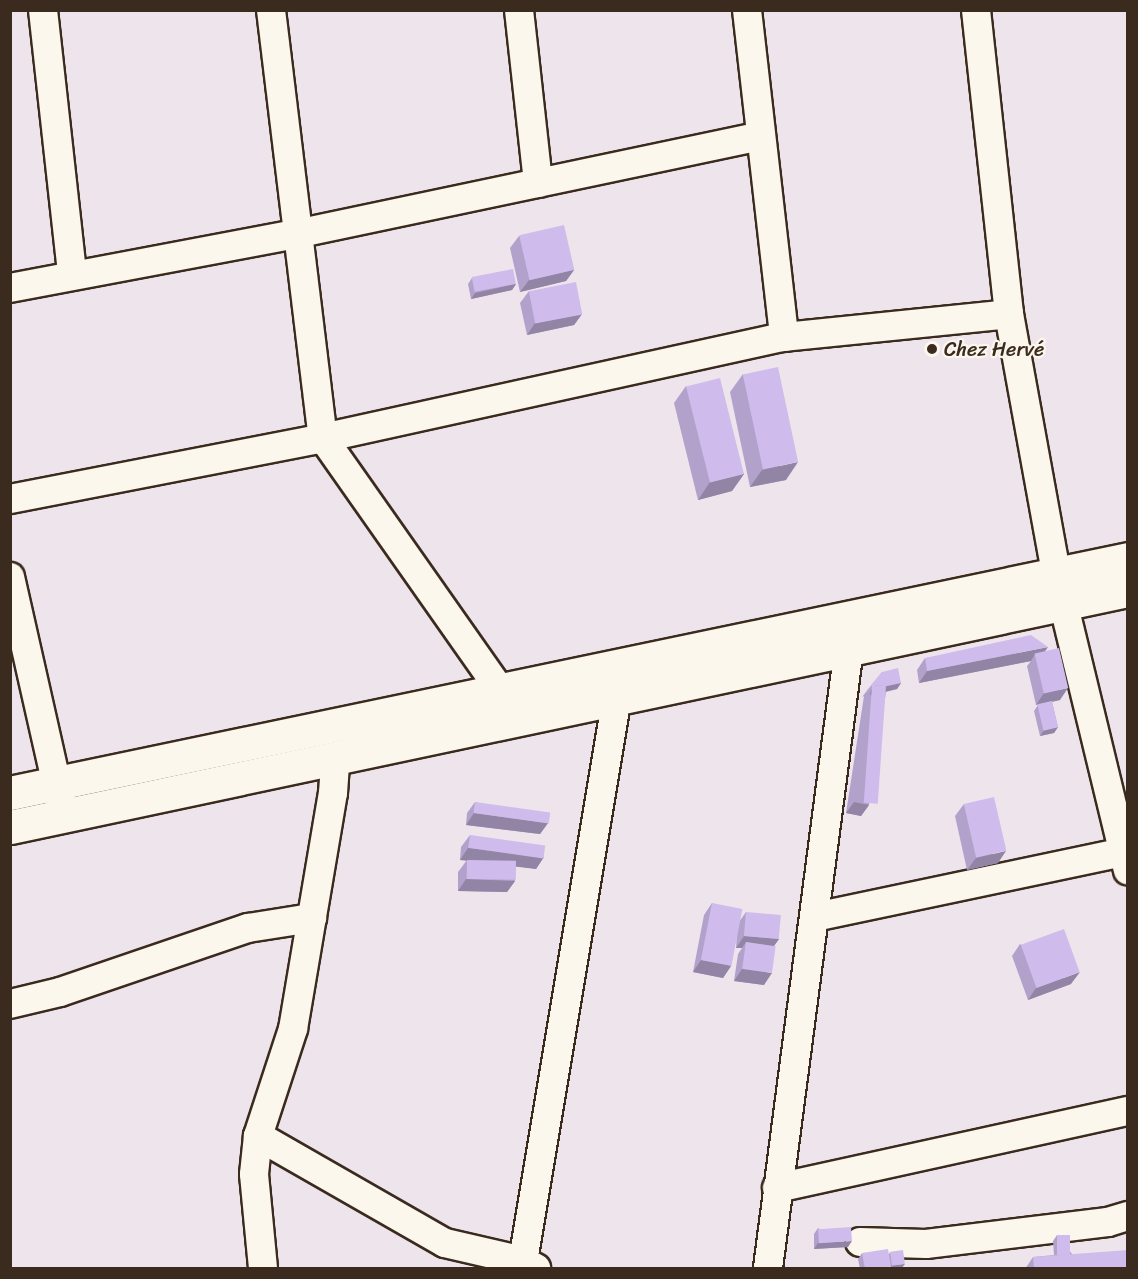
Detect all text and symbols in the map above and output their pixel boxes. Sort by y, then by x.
place label: Chez Hervé [944,337,1044,361]
marker: Chez Hervé [925,342,939,356]

